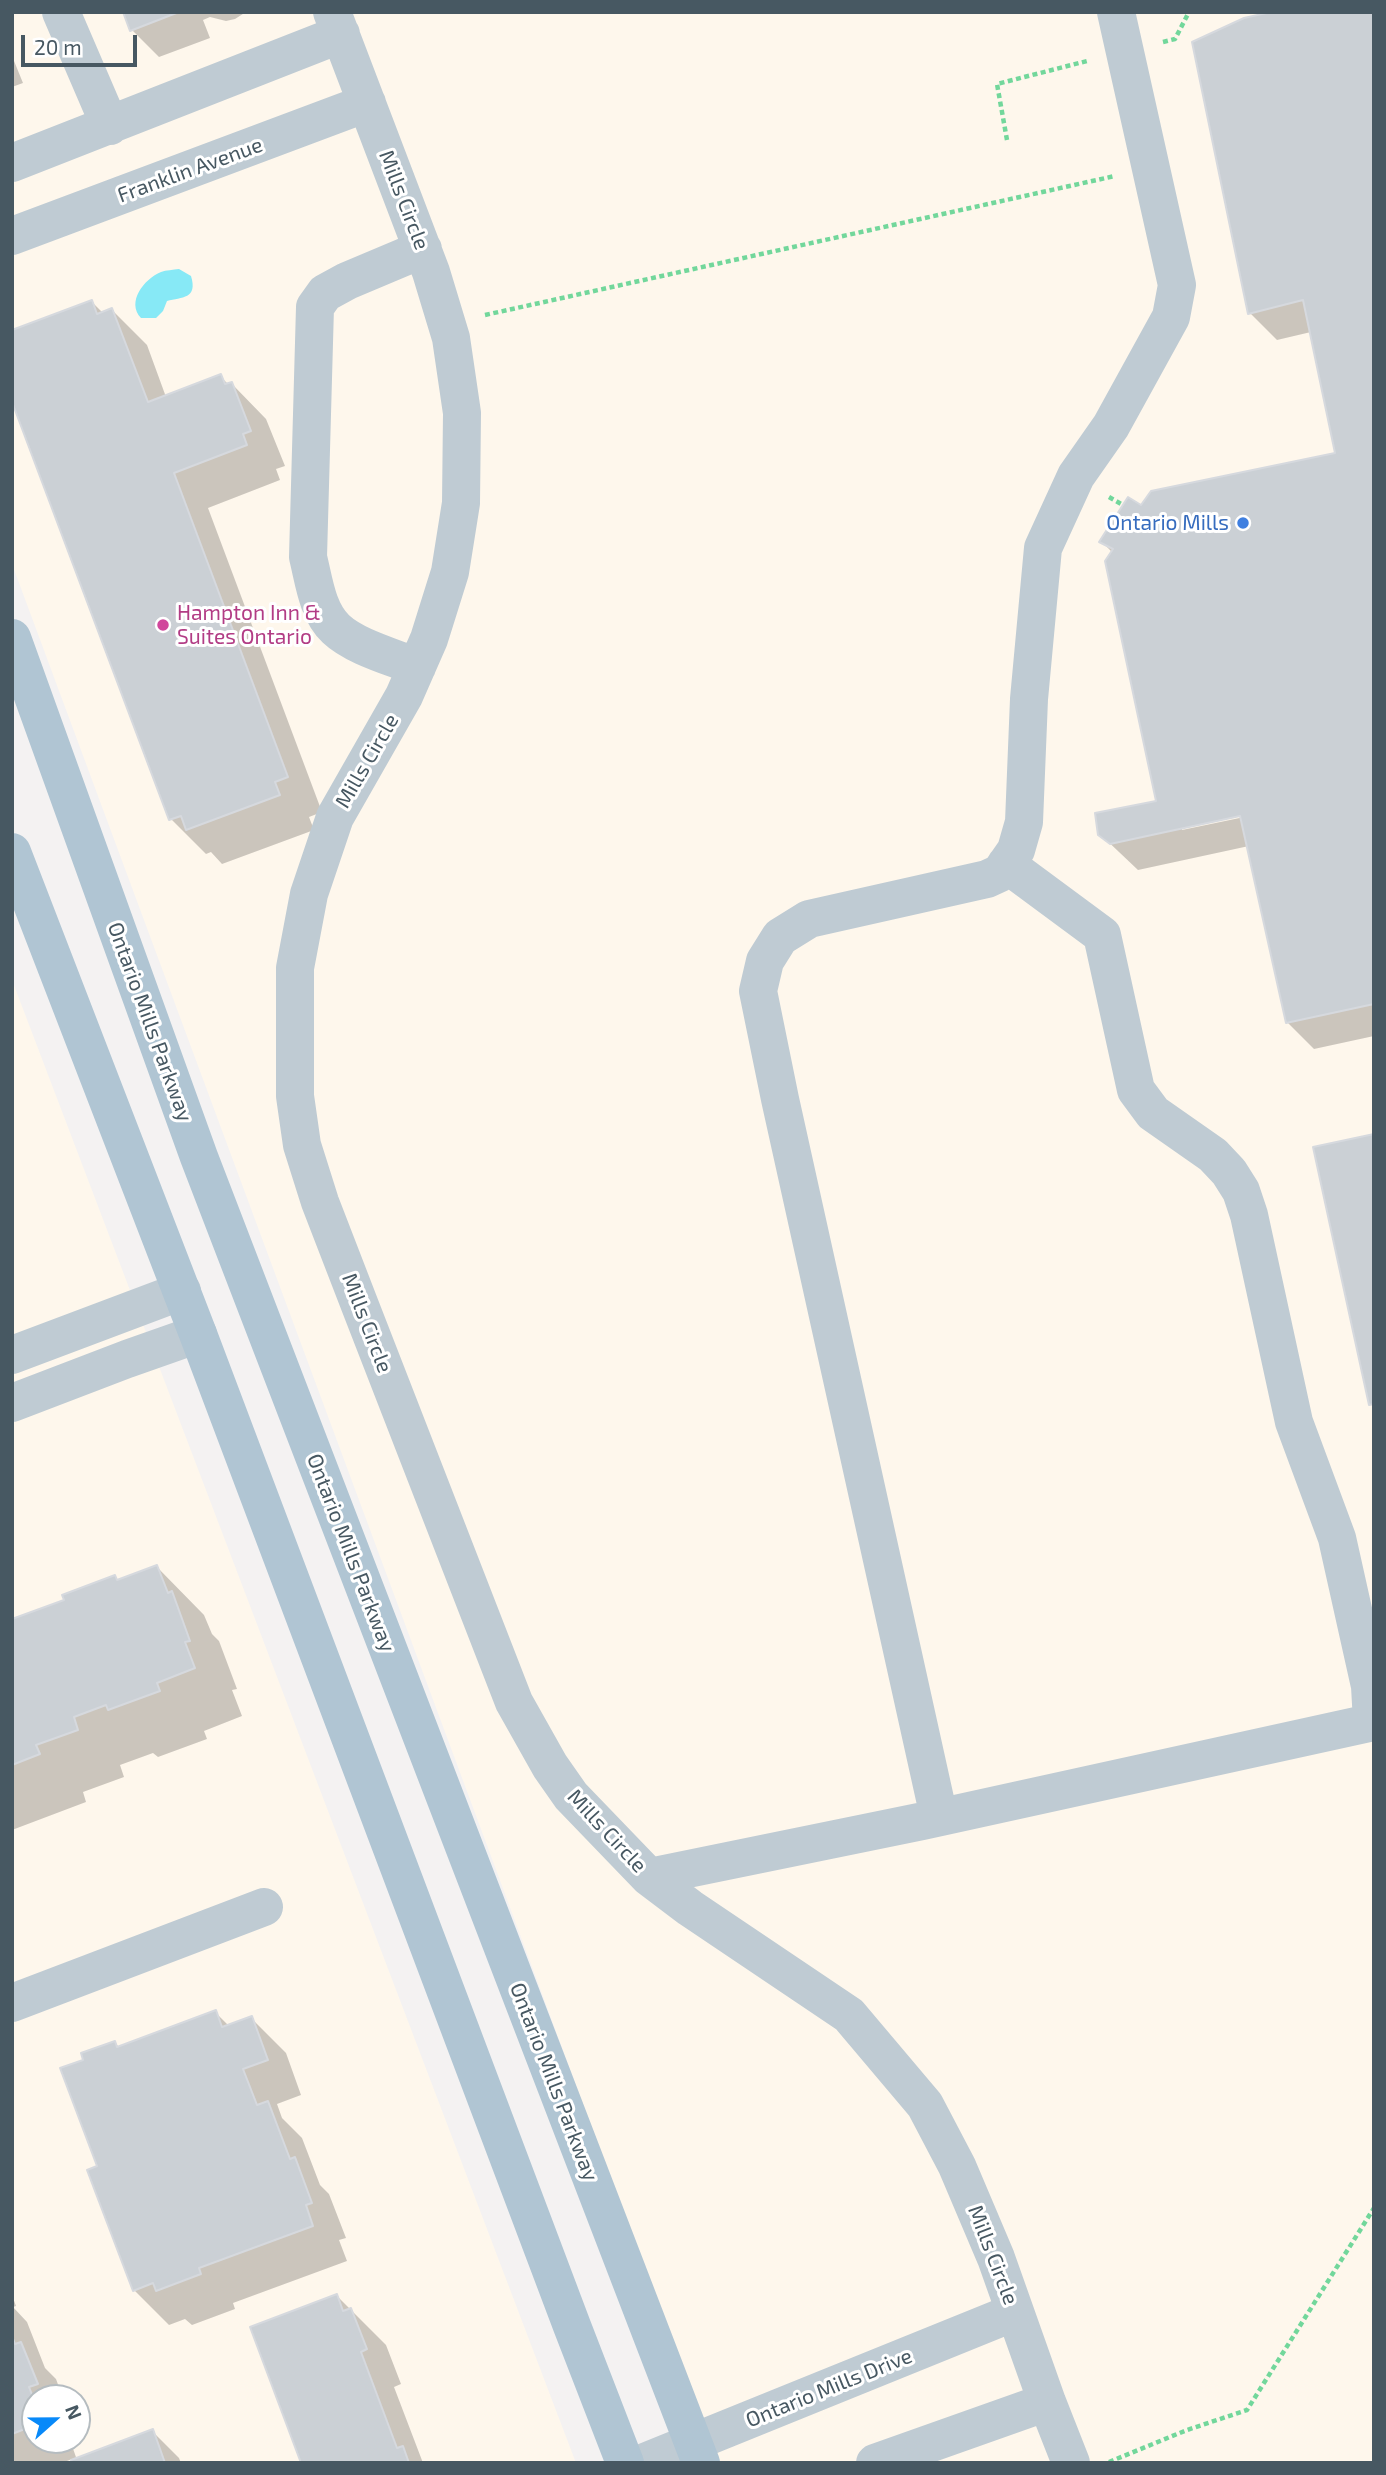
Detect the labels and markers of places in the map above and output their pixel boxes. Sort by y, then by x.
place label: Ontario Mills [1106,510,1229,536]
marker: Ontario Mills [1235,515,1251,531]
place label: Hampton Inn & Suites Ontario [177,600,321,650]
marker: Hampton Inn & Suites Ontario [155,617,171,633]

